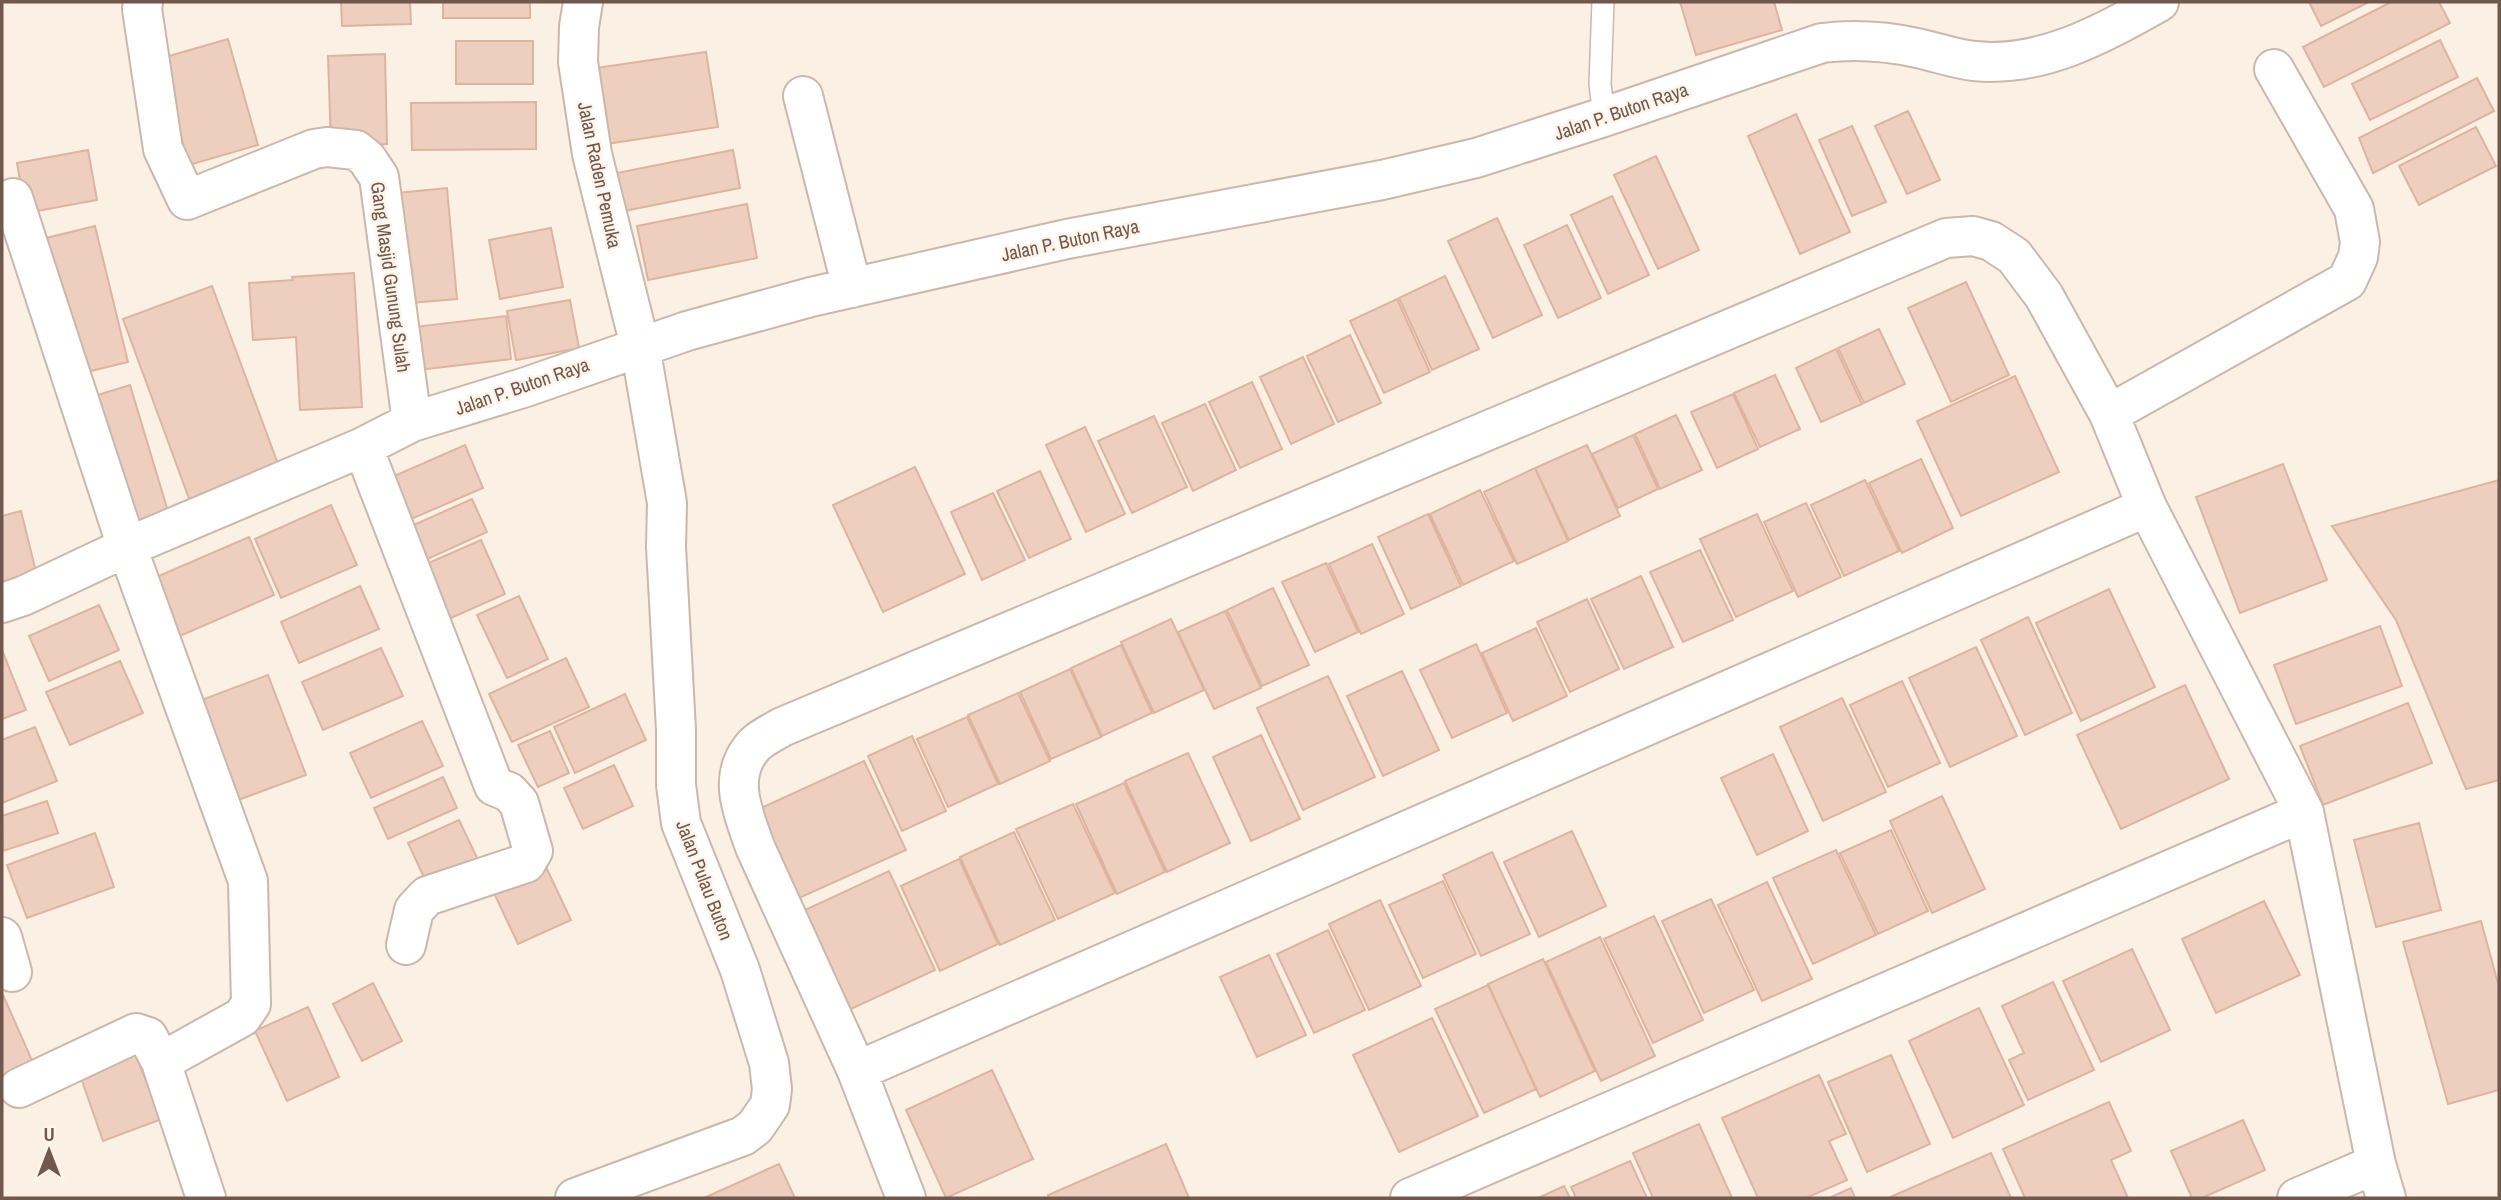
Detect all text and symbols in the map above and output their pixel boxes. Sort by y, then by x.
street label: Jalan P. Buton Raya [1551,76,1692,146]
street label: Jalan Raden Pemuka [572,99,628,251]
street label: Gang Masjid Gunung Sulah [365,180,417,374]
street label: Jalan P. Buton Raya [999,213,1142,267]
street label: Jalan P. Buton Raya [452,351,593,421]
street label: Jalan Pulau Buton [670,816,740,944]
north arrow [14,1116,84,1186]
text: U [43,1121,55,1147]

